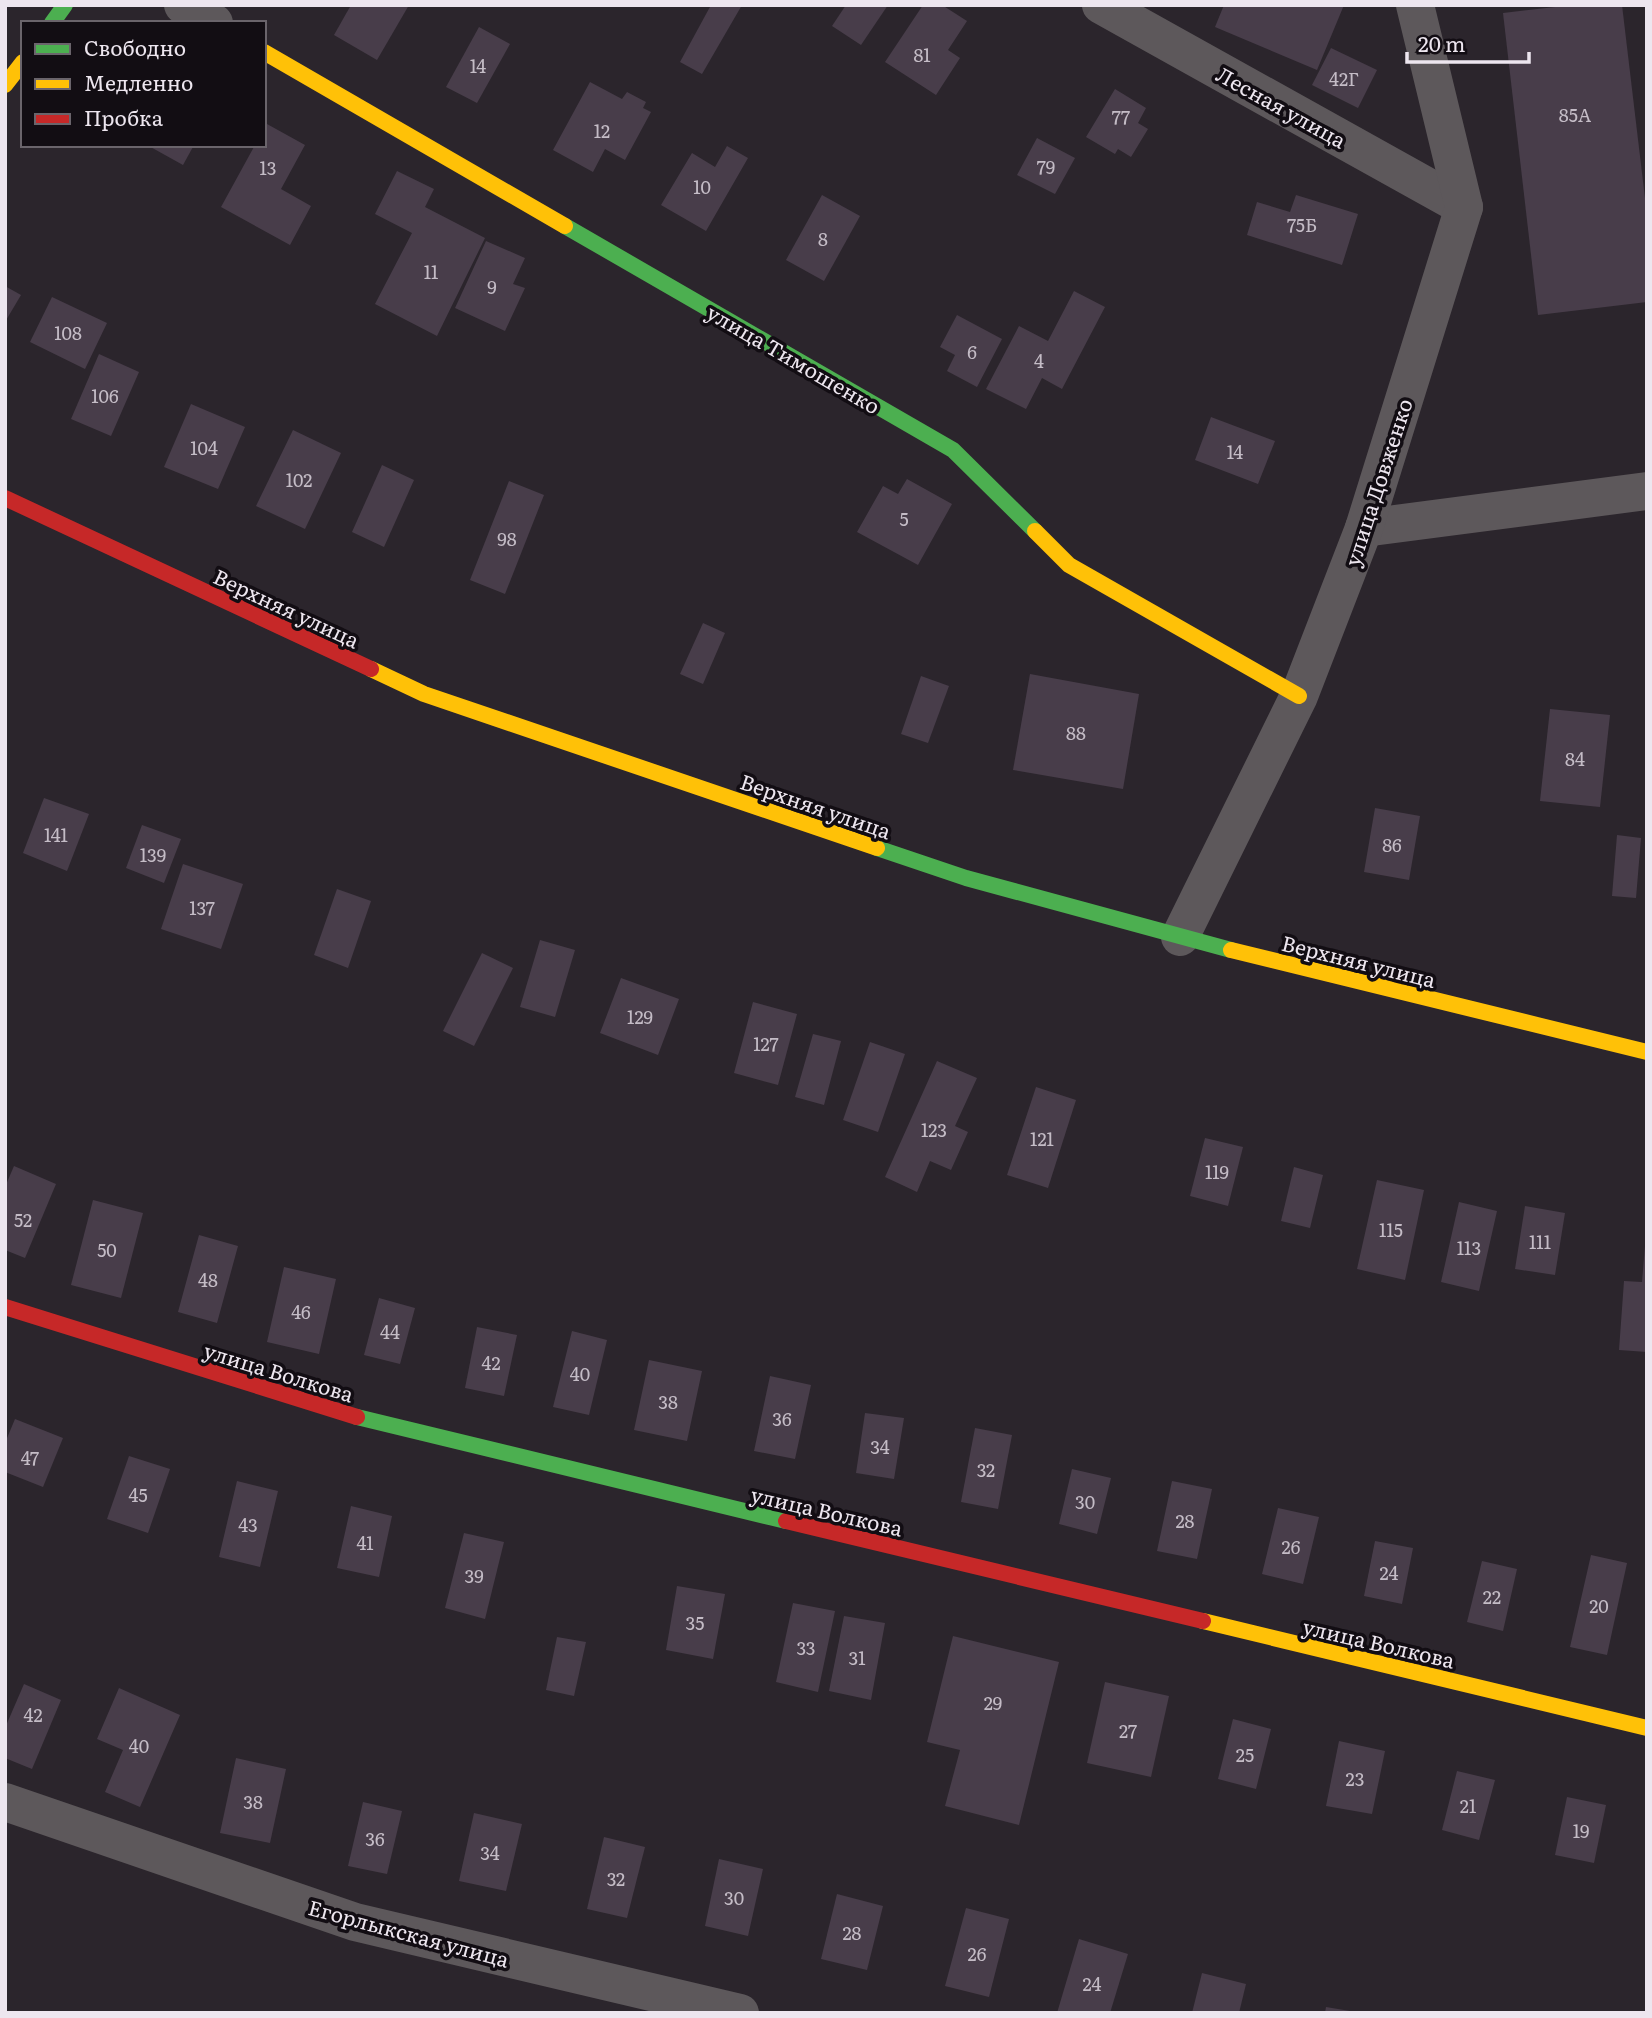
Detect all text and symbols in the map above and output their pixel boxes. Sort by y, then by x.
legend [21,21,266,147]
scale bar [1407,21,1530,65]
text: 20 m [1418,27,1465,58]
text: Свободно [84,31,186,62]
house number: 81 [913,41,931,68]
house number: 14 [470,52,486,79]
street label: Лесная улица [1211,57,1353,155]
house number: 42Г [1329,65,1359,92]
text: Медленно [84,66,193,97]
text: Пробка [84,101,164,132]
house number: 85А [1559,101,1591,128]
house number: 77 [1112,103,1130,130]
house number: 12 [594,117,610,144]
house number: 79 [1037,153,1055,180]
house number: 13 [259,154,277,181]
house number: 10 [693,173,711,200]
house number: 75Б [1287,211,1317,238]
house number: 8 [818,225,828,252]
house number: 11 [424,258,438,285]
house number: 9 [487,273,497,300]
street label: улица Тимошенко [701,296,887,420]
house number: 108 [54,319,82,346]
house number: 6 [967,338,977,365]
house number: 4 [1034,347,1044,374]
house number: 106 [91,382,119,409]
street label: улица Довженко [1335,394,1419,570]
house number: 104 [190,434,218,461]
house number: 14 [1227,438,1243,465]
house number: 102 [286,466,312,493]
house number: 5 [899,505,909,532]
house number: 98 [497,525,517,552]
street label: Верхняя улица [209,560,366,655]
house number: 88 [1066,719,1086,746]
house number: 84 [1565,745,1585,772]
street label: Верхняя улица [736,765,896,846]
house number: 141 [44,821,68,848]
house number: 86 [1382,831,1402,858]
house number: 139 [140,841,166,868]
house number: 137 [189,894,215,921]
street label: Верхняя улица [1279,926,1440,994]
house number: 129 [627,1003,653,1030]
house number: 127 [753,1030,779,1057]
house number: 123 [921,1116,947,1143]
house number: 121 [1030,1125,1054,1152]
house number: 119 [1205,1158,1229,1185]
house number: 52 [14,1206,32,1233]
house number: 115 [1379,1216,1403,1243]
house number: 111 [1529,1228,1551,1255]
house number: 113 [1457,1234,1481,1261]
house number: 50 [97,1236,117,1263]
house number: 48 [198,1266,218,1293]
house number: 46 [291,1298,311,1325]
house number: 44 [380,1318,400,1345]
street label: улица Волкова [200,1333,358,1409]
house number: 42 [481,1349,501,1376]
house number: 40 [570,1360,590,1387]
house number: 38 [658,1388,678,1415]
house number: 36 [772,1405,792,1432]
house number: 34 [870,1433,890,1460]
house number: 47 [21,1444,39,1471]
house number: 32 [977,1456,995,1483]
street label: улица Волкова [748,1477,907,1543]
house number: 45 [128,1481,148,1508]
house number: 30 [1075,1488,1095,1515]
house number: 28 [1175,1507,1195,1534]
house number: 43 [238,1511,258,1538]
house number: 41 [356,1529,374,1556]
house number: 26 [1282,1533,1301,1560]
house number: 24 [1379,1559,1399,1586]
house number: 39 [464,1562,484,1589]
house number: 22 [1483,1583,1501,1610]
house number: 20 [1589,1592,1609,1619]
house number: 35 [686,1609,704,1636]
street label: улица Волкова [1300,1609,1459,1675]
house number: 33 [797,1634,815,1661]
house number: 31 [848,1644,866,1671]
house number: 29 [984,1689,1002,1716]
house number: 42 [23,1701,43,1728]
house number: 27 [1119,1717,1137,1744]
house number: 40 [129,1732,149,1759]
house number: 25 [1236,1741,1254,1768]
house number: 23 [1346,1765,1364,1792]
house number: 38 [243,1788,263,1815]
house number: 21 [1460,1792,1476,1819]
house number: 19 [1573,1817,1589,1844]
house number: 36 [365,1825,385,1852]
house number: 34 [480,1839,500,1866]
house number: 32 [607,1865,625,1892]
house number: 30 [724,1884,744,1911]
street label: Егорлыкская улица [305,1890,514,1974]
house number: 28 [842,1919,862,1946]
house number: 26 [968,1940,987,1967]
house number: 24 [1082,1970,1102,1997]

